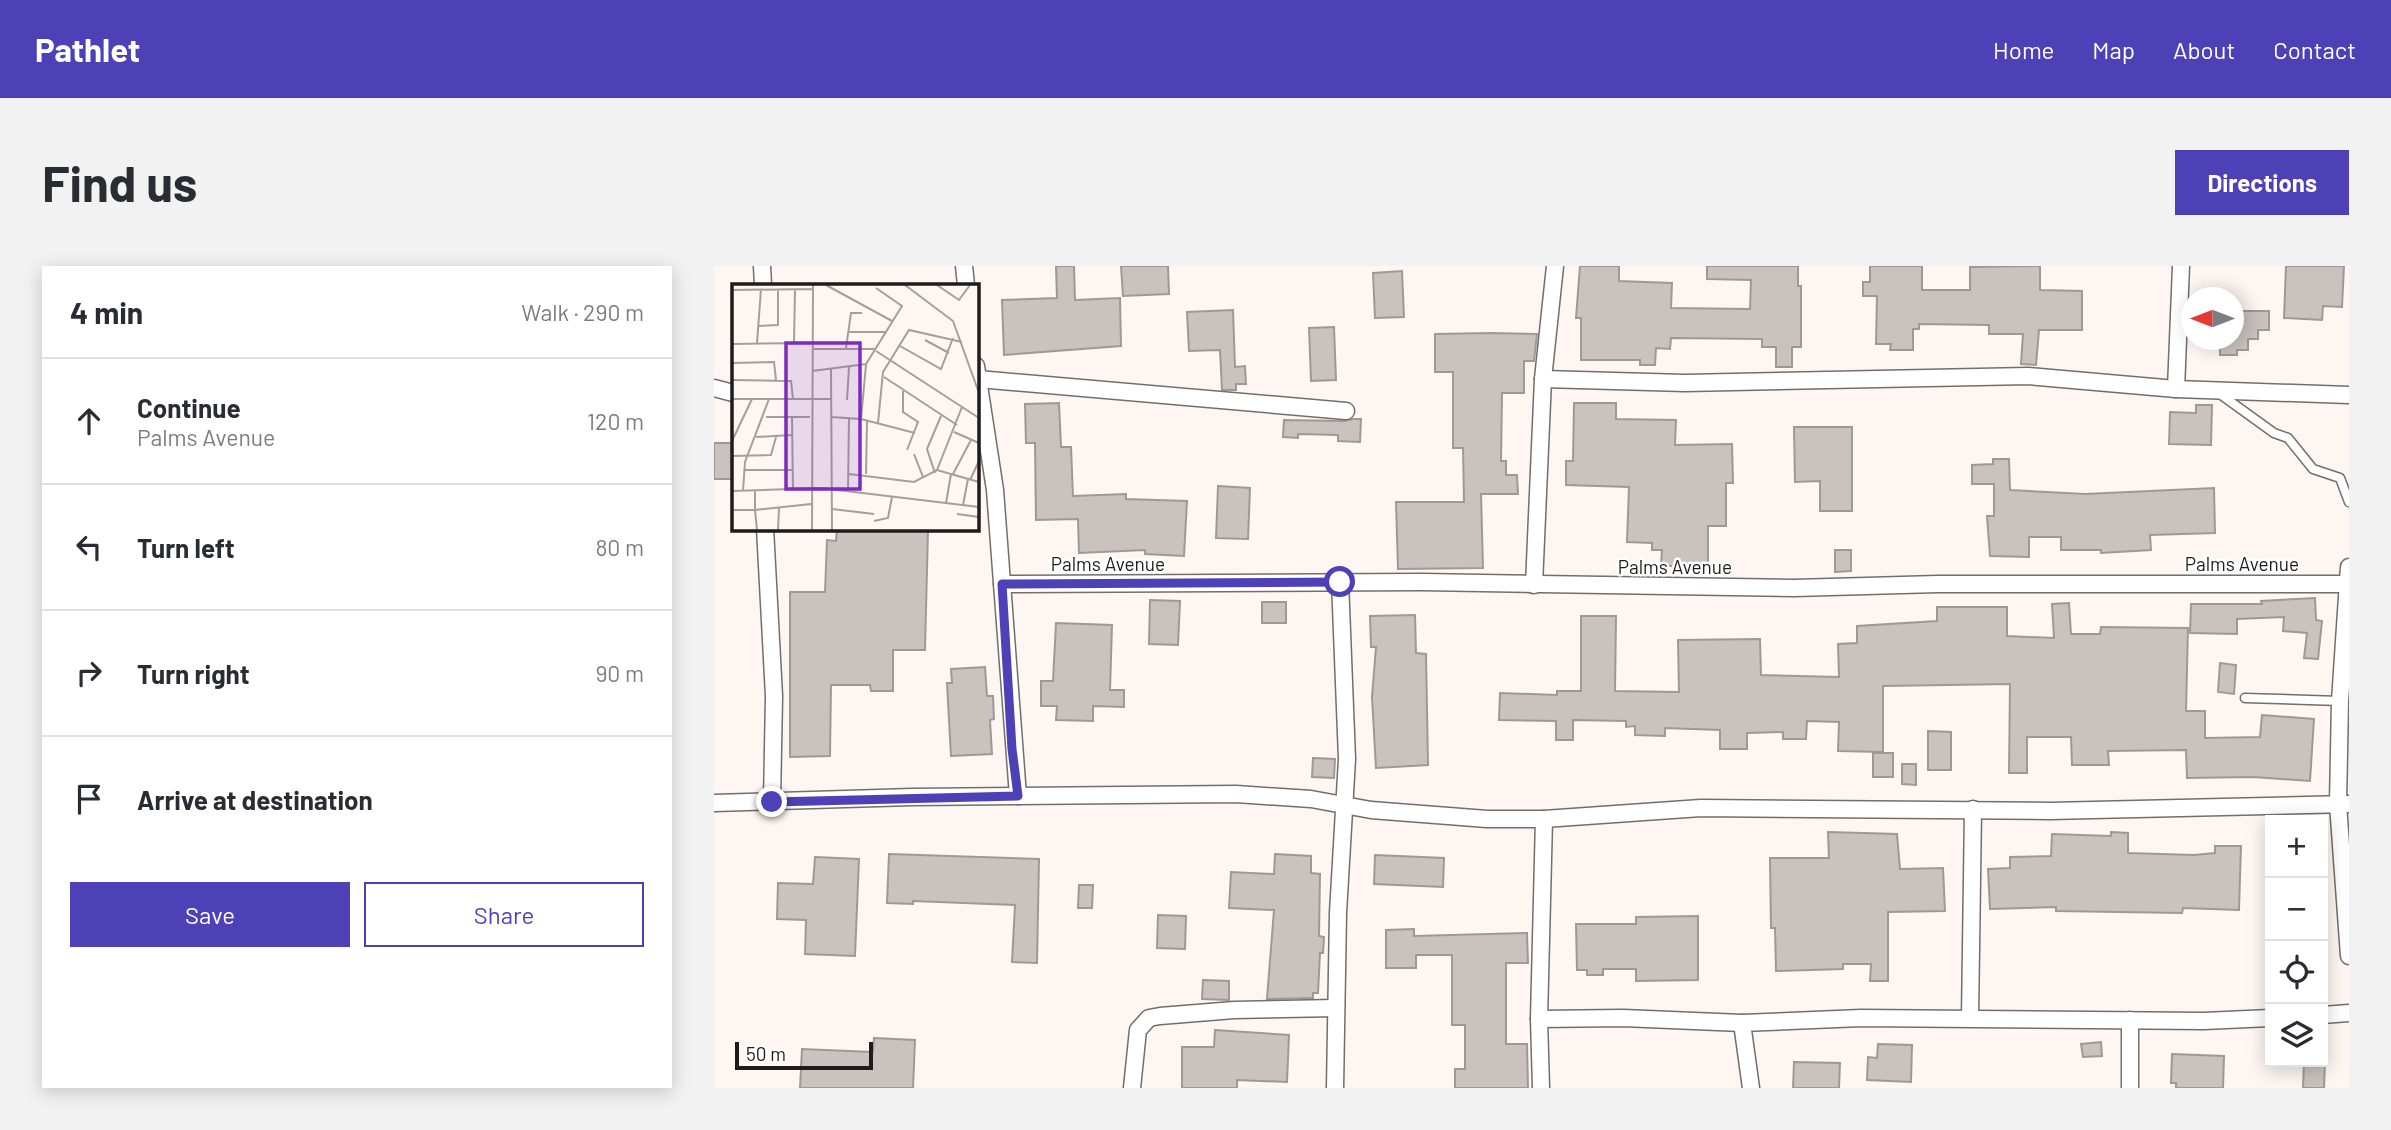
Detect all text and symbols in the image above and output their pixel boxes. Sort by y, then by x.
text: Pathlet [35,29,140,69]
text: Home [1993,35,2054,64]
text: Map [2092,35,2135,64]
text: About [2173,35,2235,64]
text: Contact [2273,35,2356,64]
button: Directions [2175,150,2349,215]
text: Find us [42,153,197,212]
inset map [732,284,978,530]
north arrow [2181,287,2244,350]
text: 4 min [70,294,143,330]
text: Walk · 290 m [521,298,644,326]
text: Continue [137,392,241,423]
icon: ahead [70,402,108,440]
text: 120 m [587,407,644,435]
text: Palms Avenue [137,423,275,451]
icon: left [70,528,108,566]
text: Turn left [137,532,235,563]
text: 80 m [595,533,644,561]
street label: Palms Avenue [1051,552,1165,575]
street label: Palms Avenue [2185,552,2299,575]
street label: Palms Avenue [1618,555,1732,578]
route start [1324,566,1355,597]
icon: right [70,654,108,692]
text: Turn right [137,658,250,689]
text: 90 m [595,659,644,687]
icon: arrive [70,780,108,818]
text: Arrive at destination [137,784,373,815]
route end [756,786,787,817]
map controls [2265,815,2328,1067]
button: + [2265,815,2328,878]
button: − [2265,878,2328,941]
button: Save [70,882,350,947]
button: Share [364,882,644,947]
button: locate [2265,941,2328,1004]
button: layers [2265,1004,2328,1067]
scale bar [735,1039,873,1071]
text: 50 m [746,1042,786,1065]

